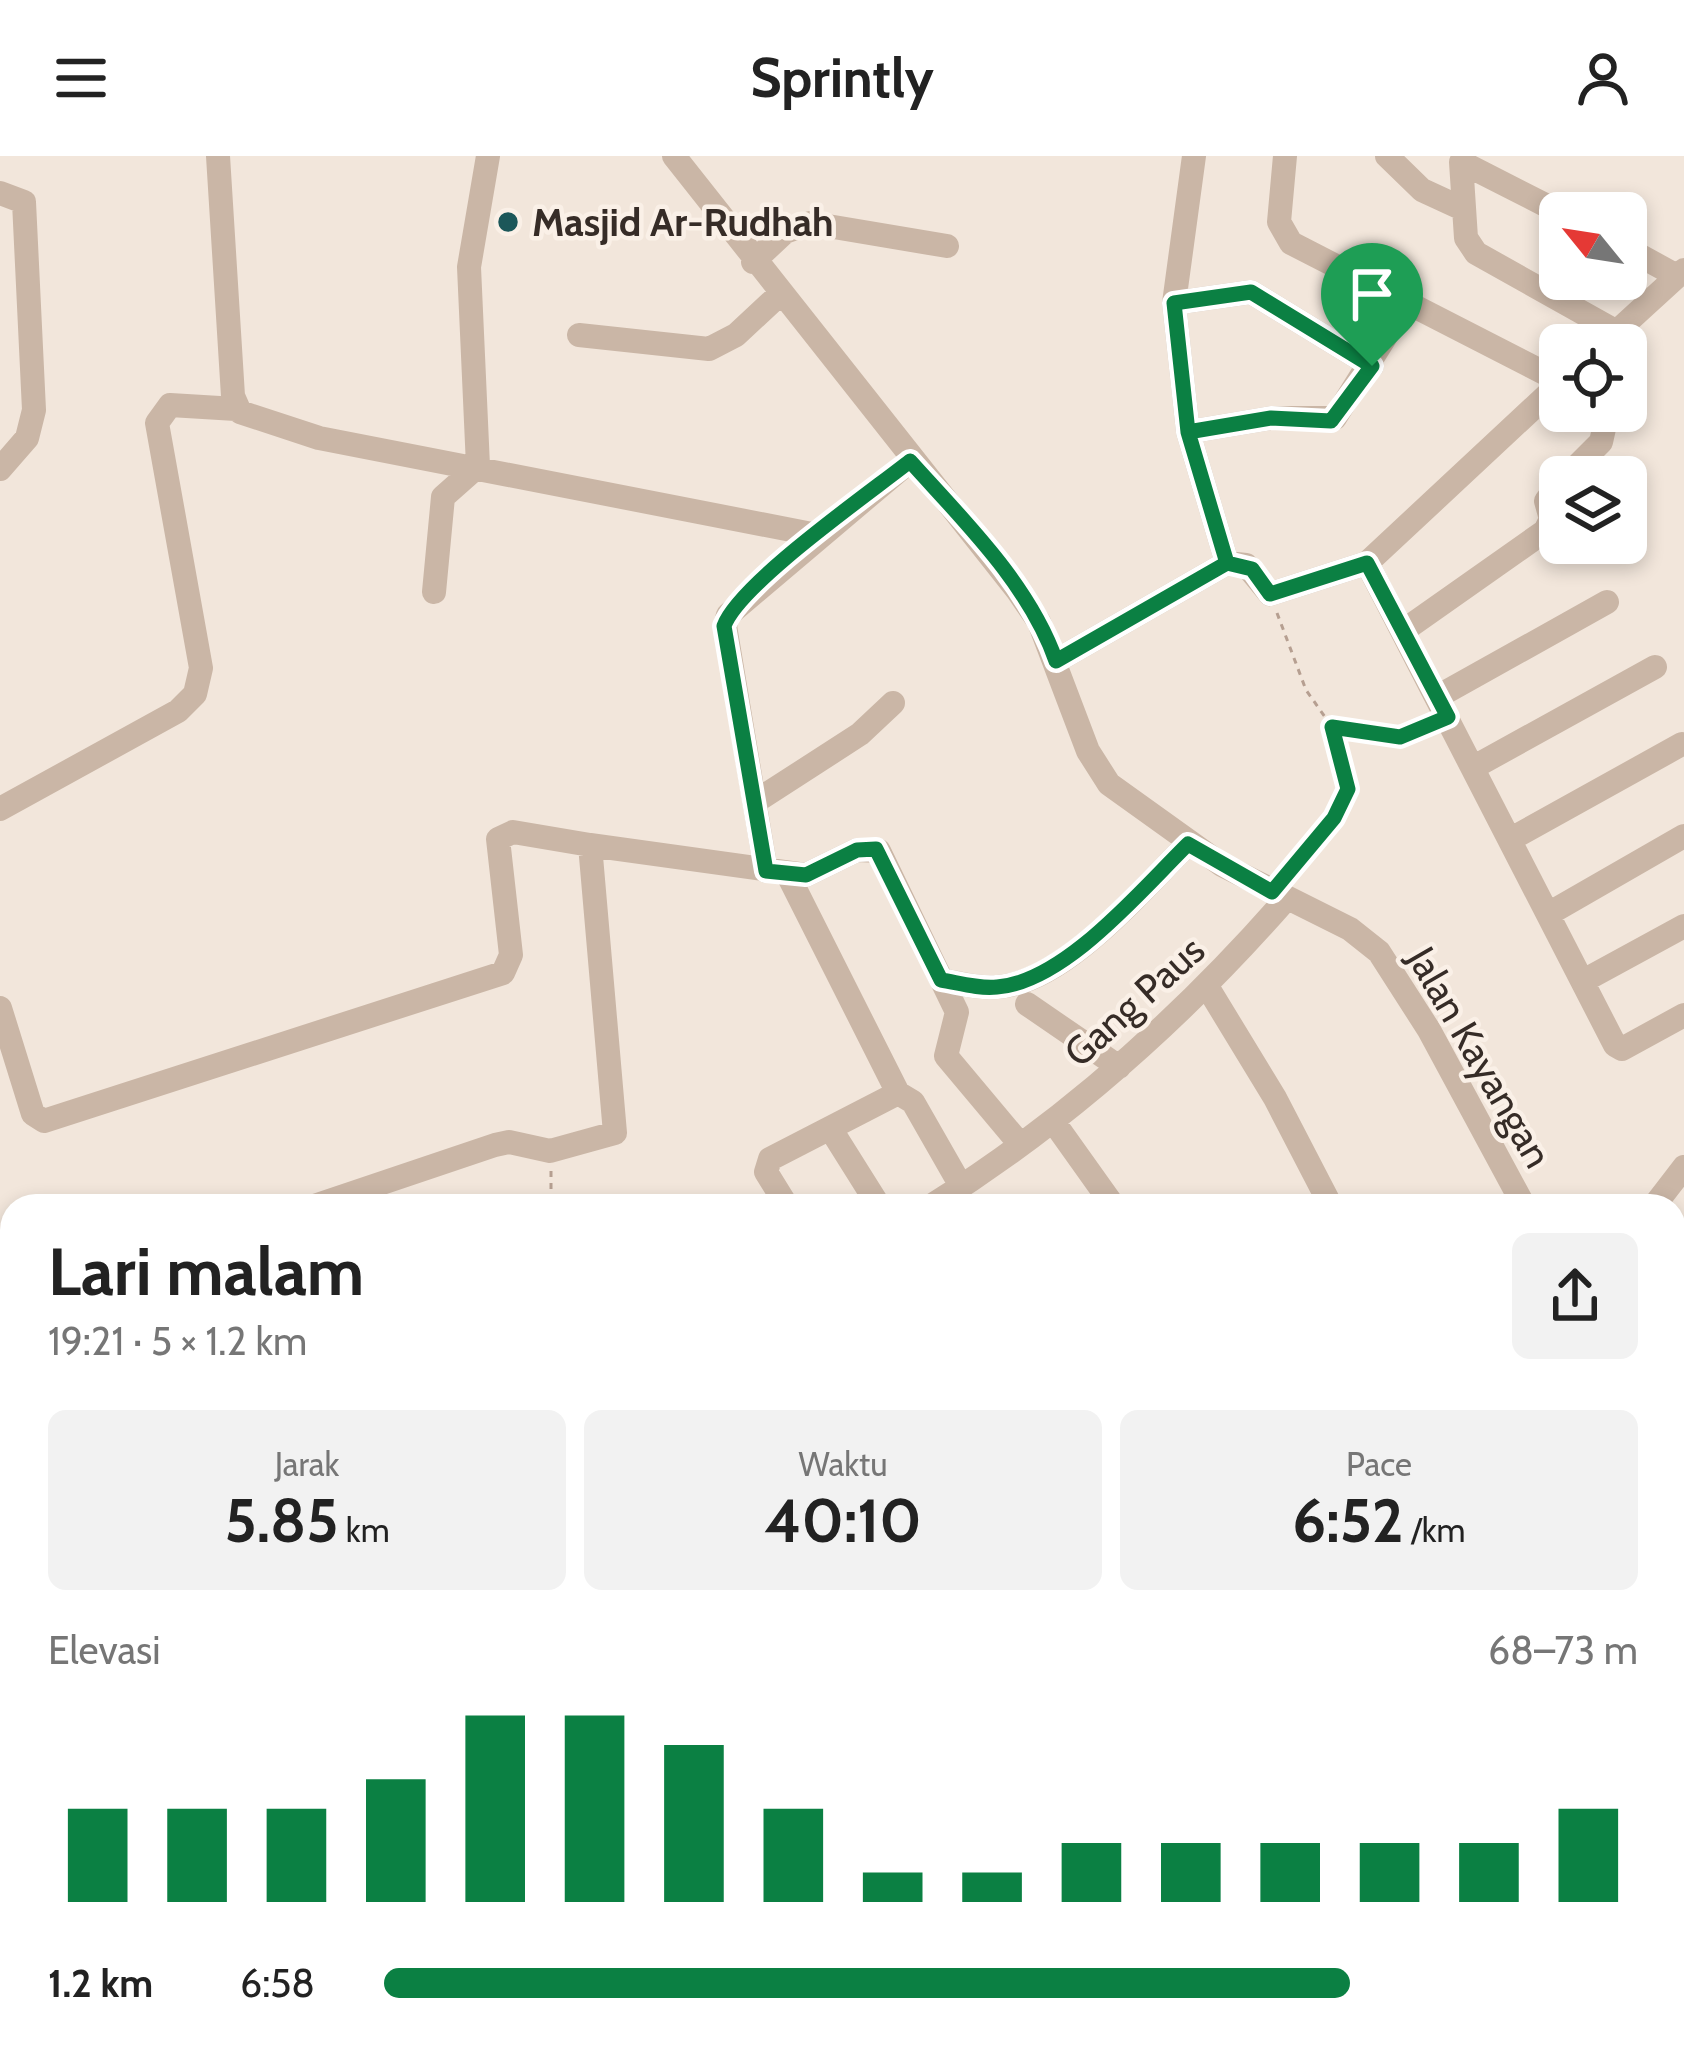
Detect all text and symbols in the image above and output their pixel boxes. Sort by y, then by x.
icon: menu [48,45,114,111]
text: Sprintly [750,45,934,111]
icon: person [1570,45,1636,111]
north arrow [1539,192,1647,300]
map controls [1539,192,1647,564]
place label: Masjid Ar-Rudhah [532,198,834,246]
marker: Masjid Ar-Rudhah [495,209,521,235]
pin [1321,243,1423,366]
icon: arrive [1339,261,1405,327]
button: locate [1539,324,1647,432]
button: layers [1539,456,1647,564]
street label: Gang Paus [1054,926,1214,1076]
street label: Jalan Kayangan [1397,937,1562,1176]
text: Lari malam [48,1231,364,1312]
button: share [1512,1233,1638,1359]
text: 19:21 · 5 × 1.2 km [48,1317,307,1365]
text: Jarak [275,1444,339,1484]
text: Waktu [799,1444,887,1484]
text: Pace [1346,1444,1412,1484]
text: 5.85 [224,1484,338,1557]
text: 40:10 [764,1484,922,1557]
text: 6:52 [1293,1484,1404,1557]
text: km [338,1510,390,1550]
text: /km [1404,1510,1465,1550]
text: Elevasi [48,1626,161,1674]
text: 68–73 m [1488,1626,1638,1674]
text: 1.2 km [48,1959,153,2007]
text: 6:58 [240,1959,315,2007]

